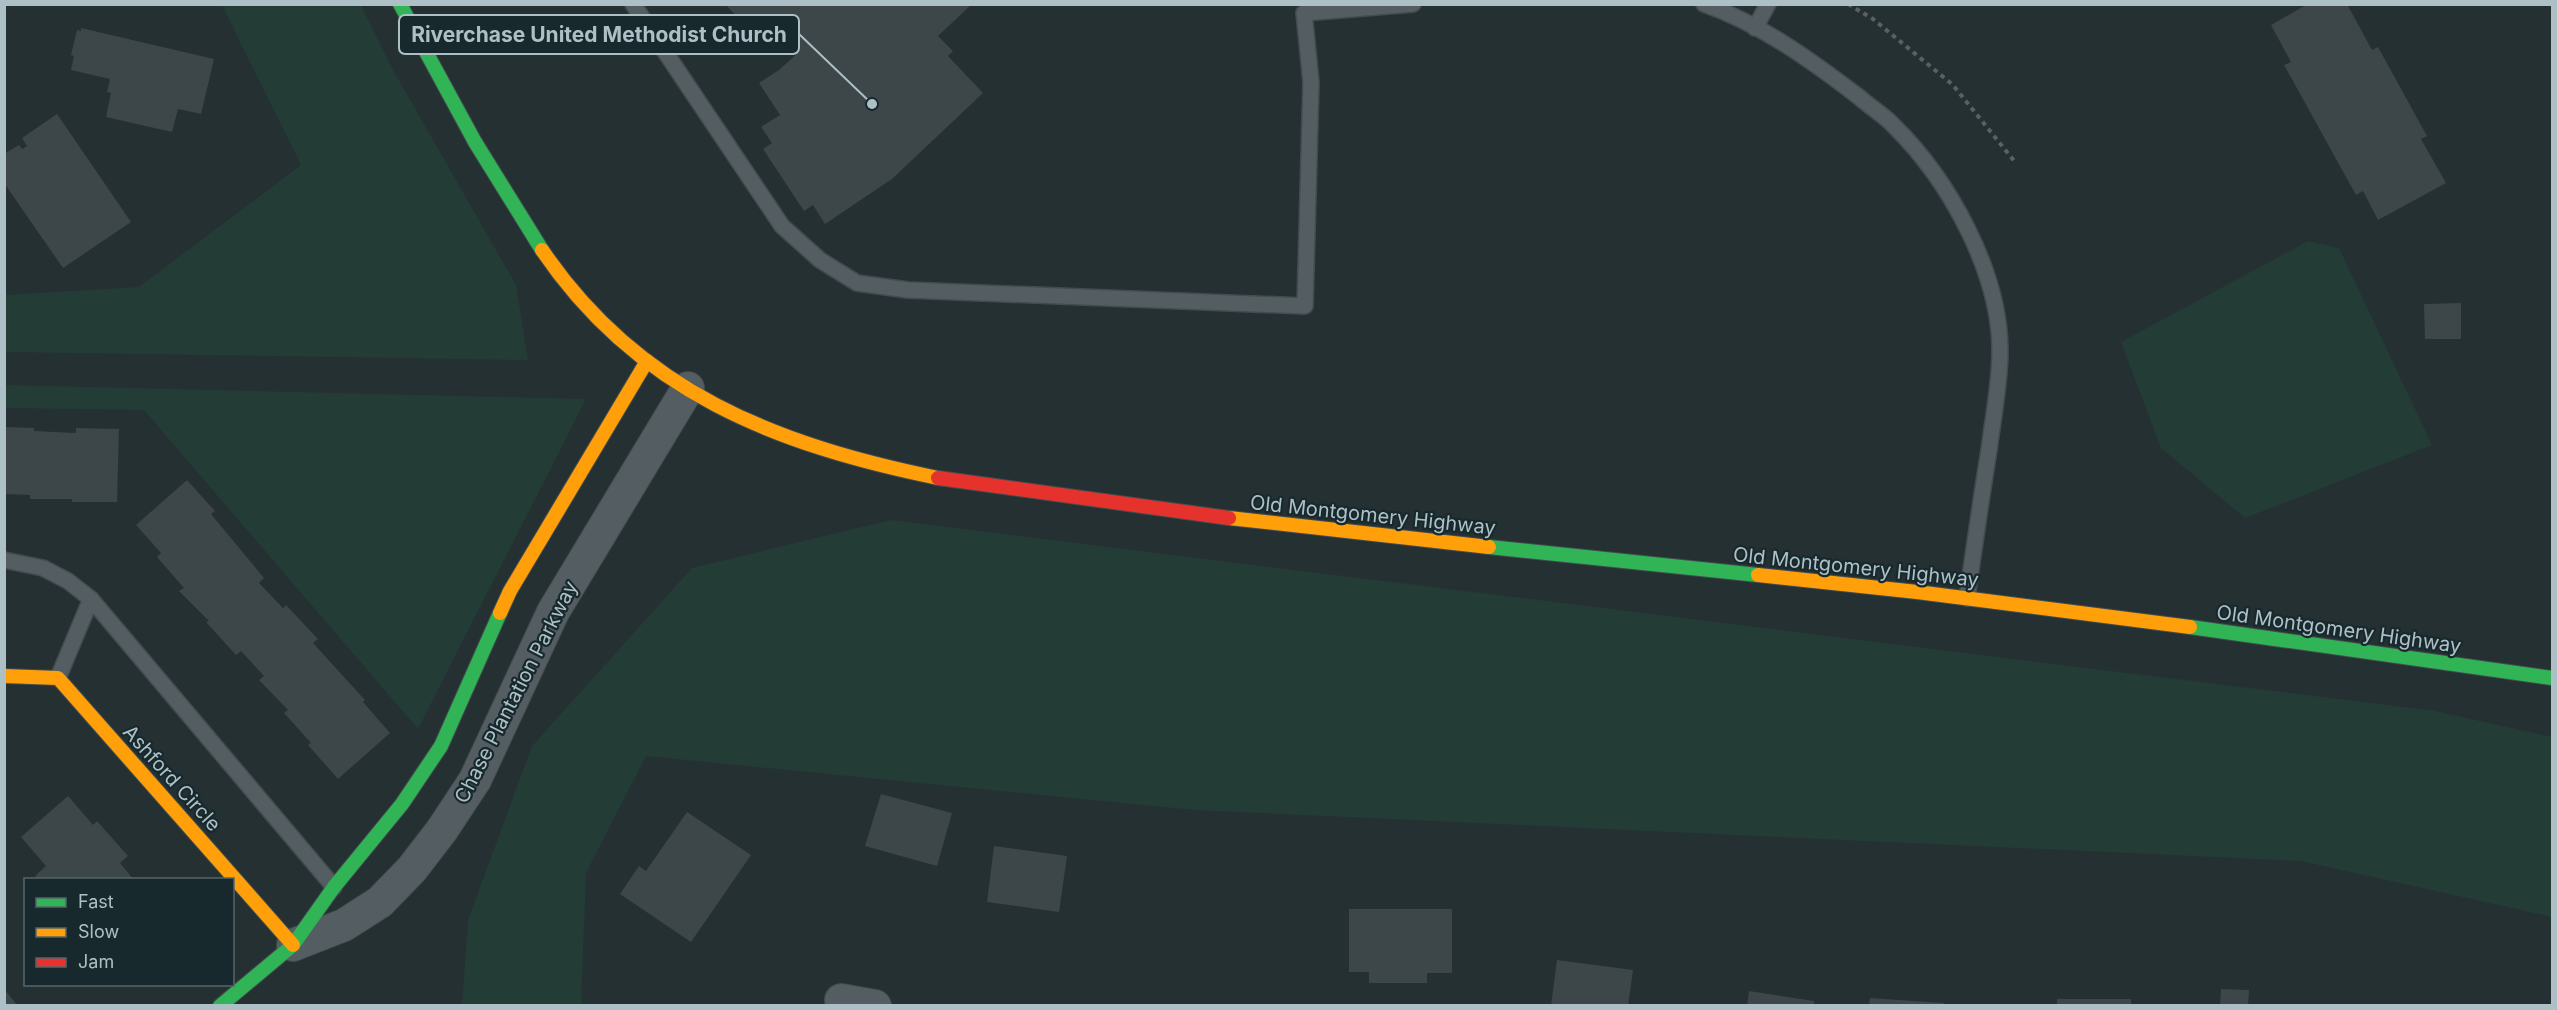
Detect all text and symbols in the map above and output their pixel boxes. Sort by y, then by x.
callout: Riverchase United Methodist Church [399,15,799,54]
text: Riverchase United Methodist Church [411,22,787,47]
street label: Old Montgomery Highway [1249,490,1497,540]
street label: Old Montgomery Highway [1732,542,1980,592]
street label: Chase Plantation Parkway [449,577,583,807]
street label: Old Montgomery Highway [2215,600,2463,658]
street label: Ashford Circle [118,720,226,836]
legend [24,878,234,986]
text: Fast [78,891,114,912]
text: Slow [78,921,119,942]
text: Jam [78,951,114,972]

